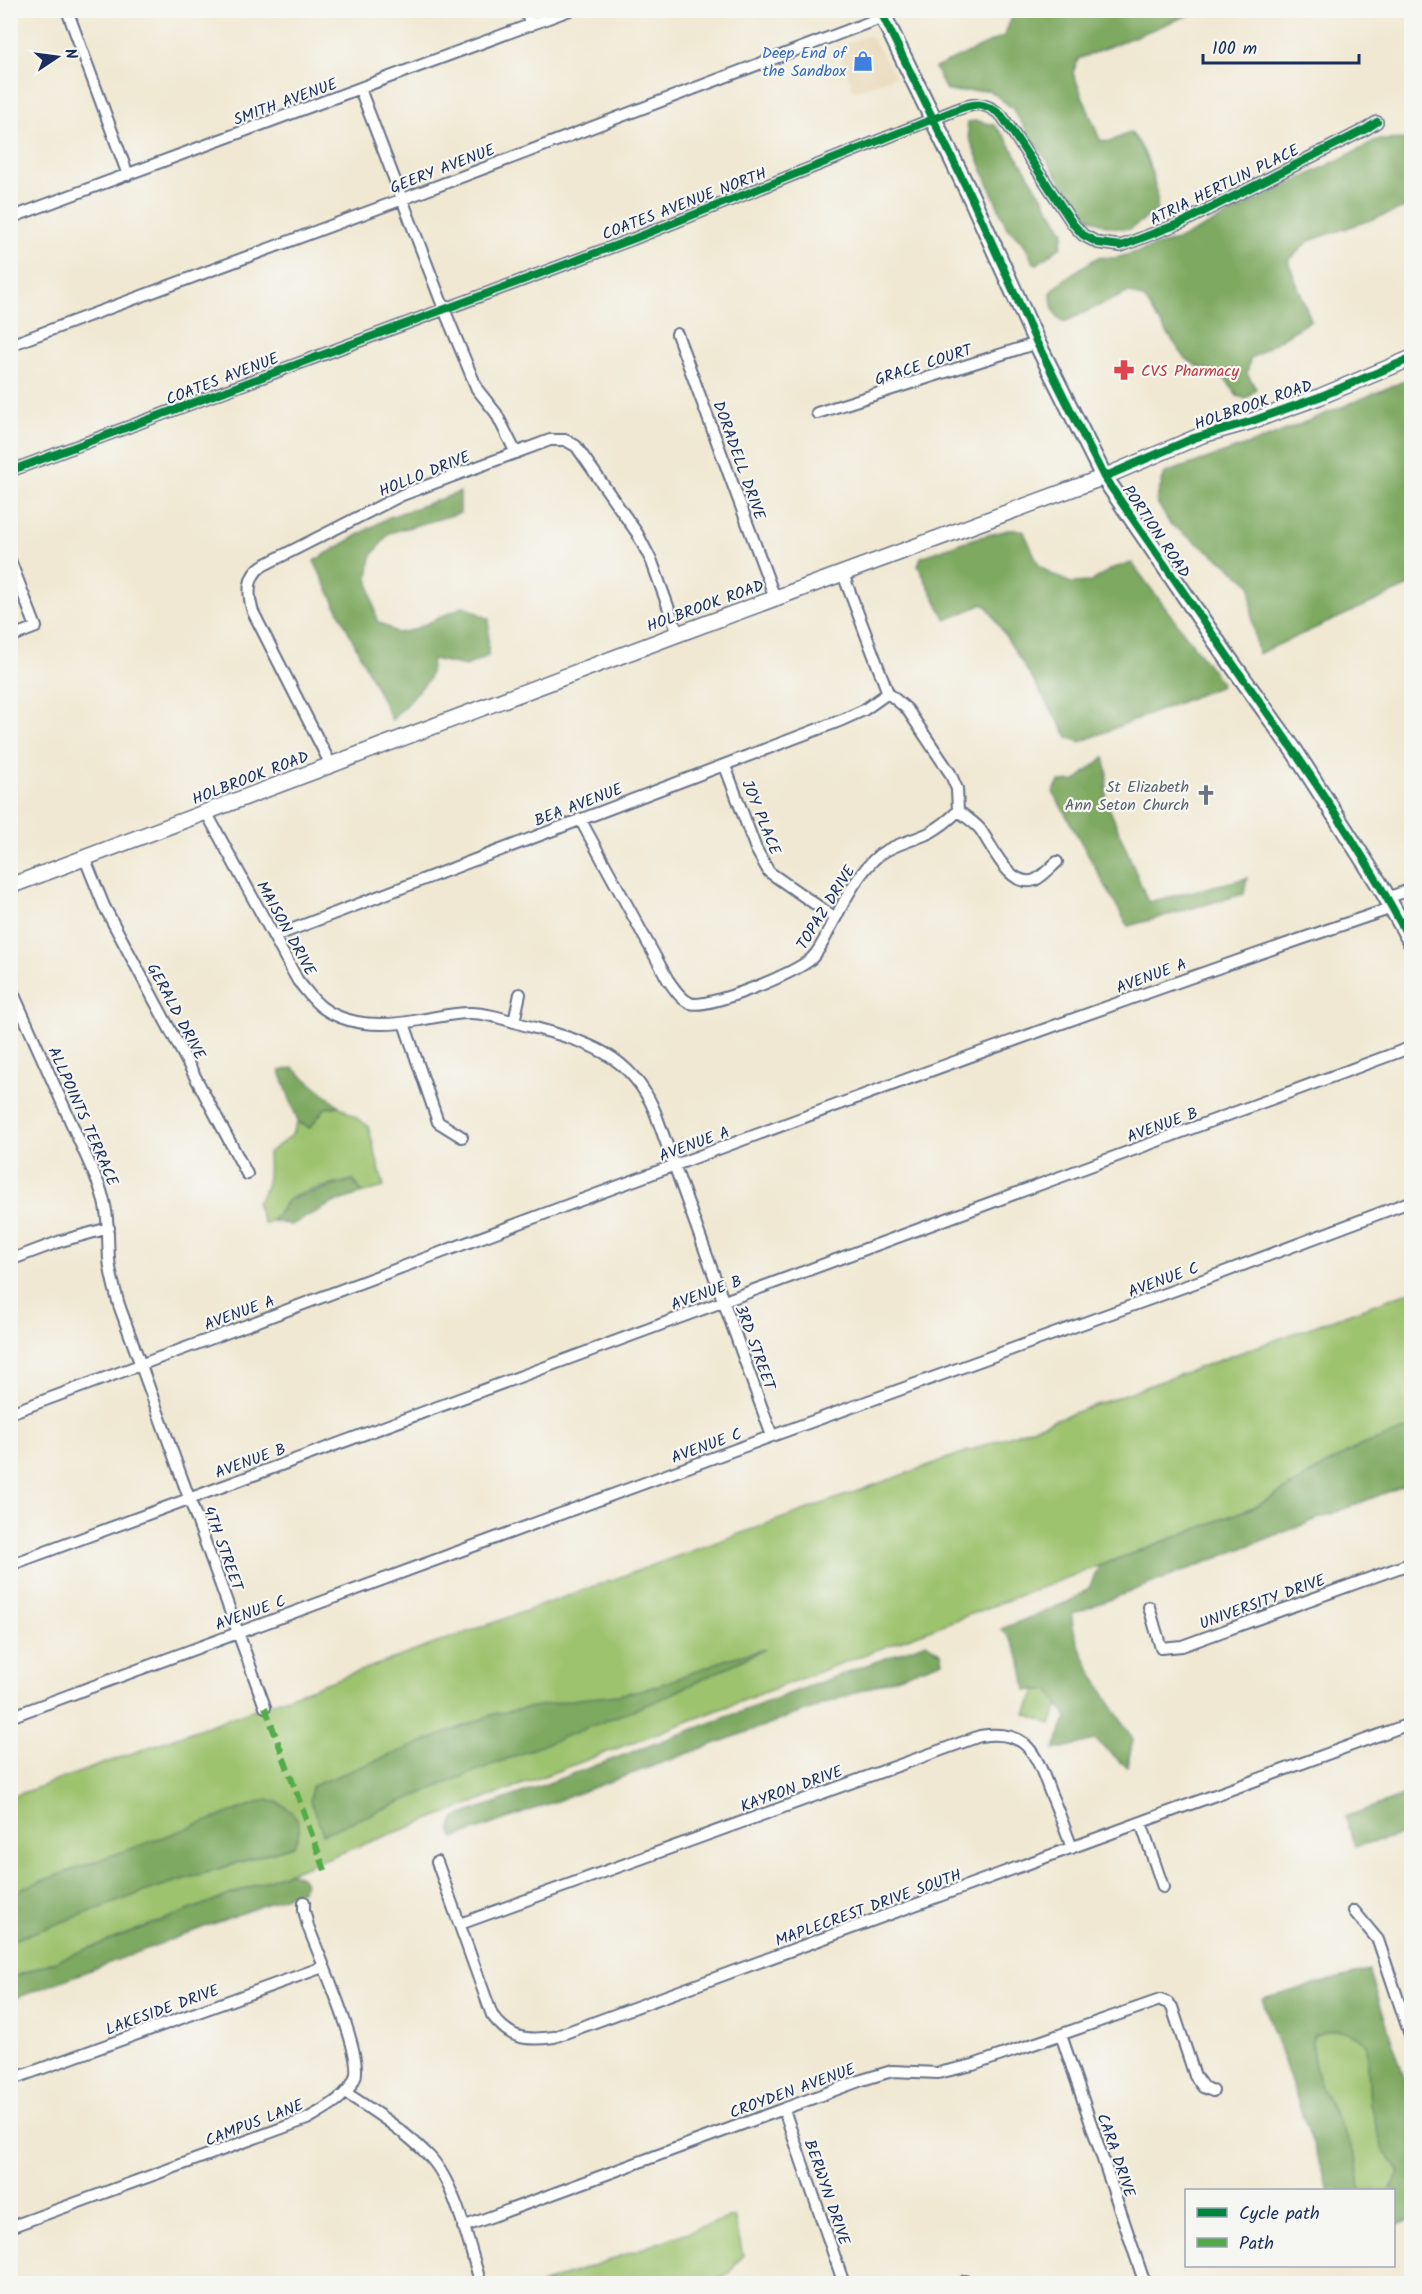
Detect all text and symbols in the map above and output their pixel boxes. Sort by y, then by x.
north arrow [27,27,87,87]
scale bar [1203,27,1359,65]
text: 100 m [1212,35,1257,64]
place label: Deep End of the Sandbox [762,41,848,84]
text: N [57,46,83,62]
shop icon: Deep End of the Sandbox [851,49,875,73]
street label: SMITH AVENUE [230,72,342,133]
street label: GEERY AVENUE [386,138,499,201]
street label: ATRIA HERTLIN PLACE [1146,138,1304,232]
street label: COATES AVENUE NORTH [598,161,771,247]
street label: GRACE COURT [872,337,977,393]
street label: COATES AVENUE [162,346,283,412]
pharmacy icon: CVS Pharmacy [1112,358,1136,382]
place label: CVS Pharmacy [1141,359,1239,384]
street label: HOLBROOK ROAD [1191,373,1316,437]
street label: DORADELL DRIVE [705,397,772,524]
street label: HOLLO DRIVE [375,444,475,504]
street label: PORTION ROAD [1115,480,1196,583]
street label: HOLBROOK ROAD [643,574,768,639]
street label: HOLBROOK ROAD [188,745,313,812]
place label: St Elizabeth Ann Seton Church [1065,775,1189,818]
street label: JOY PLACE [734,776,787,859]
street label: BEA AVENUE [531,777,627,834]
church icon: St Elizabeth Ann Seton Church [1194,783,1218,807]
street label: TOPAZ DRIVE [790,860,863,955]
street label: MAISON DRIVE [249,877,322,981]
street label: AVENUE A [1113,952,1191,1001]
street label: GERALD DRIVE [140,959,212,1065]
street label: ALLPOINTS TERRACE [41,1043,125,1191]
street label: AVENUE B [1123,1101,1202,1150]
street label: AVENUE A [656,1120,734,1169]
street label: AVENUE C [1125,1256,1202,1305]
street label: AVENUE B [667,1269,746,1318]
street label: AVENUE A [201,1289,279,1338]
street label: 3RD STREET [728,1301,782,1395]
street label: AVENUE C [668,1422,745,1471]
street label: AVENUE B [211,1437,290,1486]
street label: 4TH STREET [196,1503,250,1596]
street label: UNIVERSITY DRIVE [1196,1568,1330,1637]
street label: AVENUE C [212,1589,289,1638]
street label: KAYRON DRIVE [737,1759,847,1820]
street label: MAPLECREST DRIVE SOUTH [772,1863,965,1954]
street label: LAKESIDE DRIVE [102,1978,223,2043]
street label: CROYDEN AVENUE [726,2057,860,2126]
street label: CAMPUS LANE [202,2093,308,2154]
street label: CARA DRIVE [1090,2110,1142,2201]
street label: BERWYN DRIVE [797,2136,857,2249]
legend [1185,2189,1395,2267]
text: Cycle path [1239,2200,1320,2229]
text: Path [1239,2230,1274,2259]

